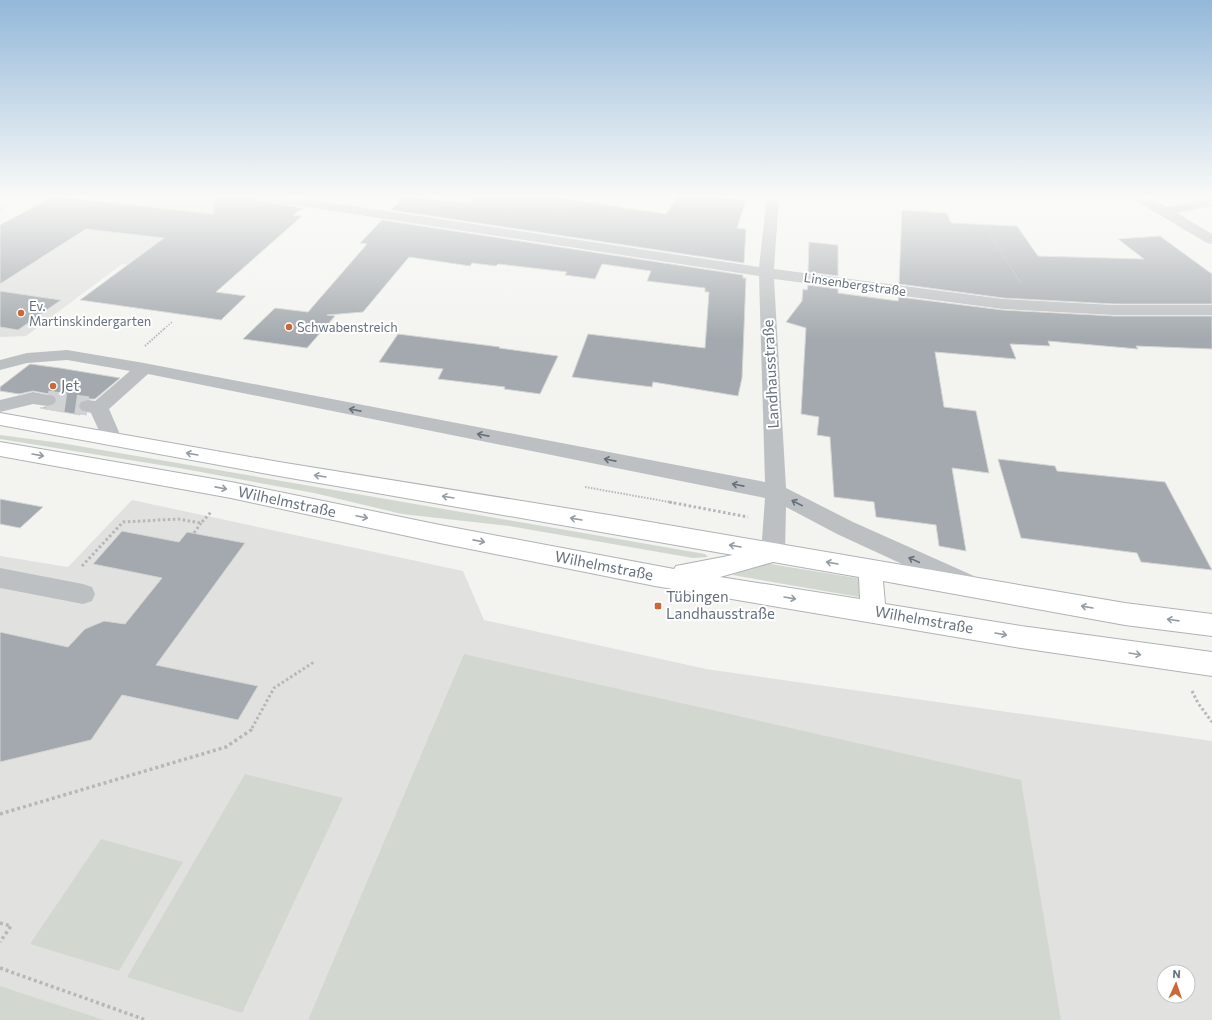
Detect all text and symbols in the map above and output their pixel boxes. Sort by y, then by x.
street label: Linsenbergstraße [803,269,907,299]
place label: Ev. Martinskindergarten [29,298,151,329]
marker: Ev. Martinskindergarten [16,308,26,318]
place label: Schwabenstreich [297,319,398,335]
street label: Landhausstraße [758,319,782,429]
marker: Schwabenstreich [284,322,294,332]
place label: Jet [61,376,79,394]
marker: Jet [48,381,58,391]
one-way arrow [349,405,362,413]
one-way arrow [477,431,490,439]
one-way arrow [186,449,199,457]
one-way arrow [32,451,45,459]
one-way arrow [604,456,617,464]
one-way arrow [314,472,327,480]
one-way arrow [732,481,745,489]
street label: Wilhelmstraße [236,482,338,520]
one-way arrow [215,485,228,493]
one-way arrow [442,493,455,501]
one-way arrow [792,499,804,506]
one-way arrow [356,514,369,522]
one-way arrow [570,515,583,523]
one-way arrow [472,538,485,546]
one-way arrow [729,542,742,550]
street label: Wilhelmstraße [553,547,655,583]
one-way arrow [909,556,921,563]
one-way arrow [826,558,839,566]
place label: Tübingen Landhausstraße [666,587,775,622]
one-way arrow [783,594,796,602]
marker: Tübingen Landhausstraße [653,601,663,611]
street label: Wilhelmstraße [873,601,975,637]
one-way arrow [1080,603,1093,611]
one-way arrow [1167,616,1180,624]
one-way arrow [994,630,1007,638]
one-way arrow [1128,650,1141,658]
north arrow [1156,964,1196,1004]
text: N [1172,967,1181,980]

